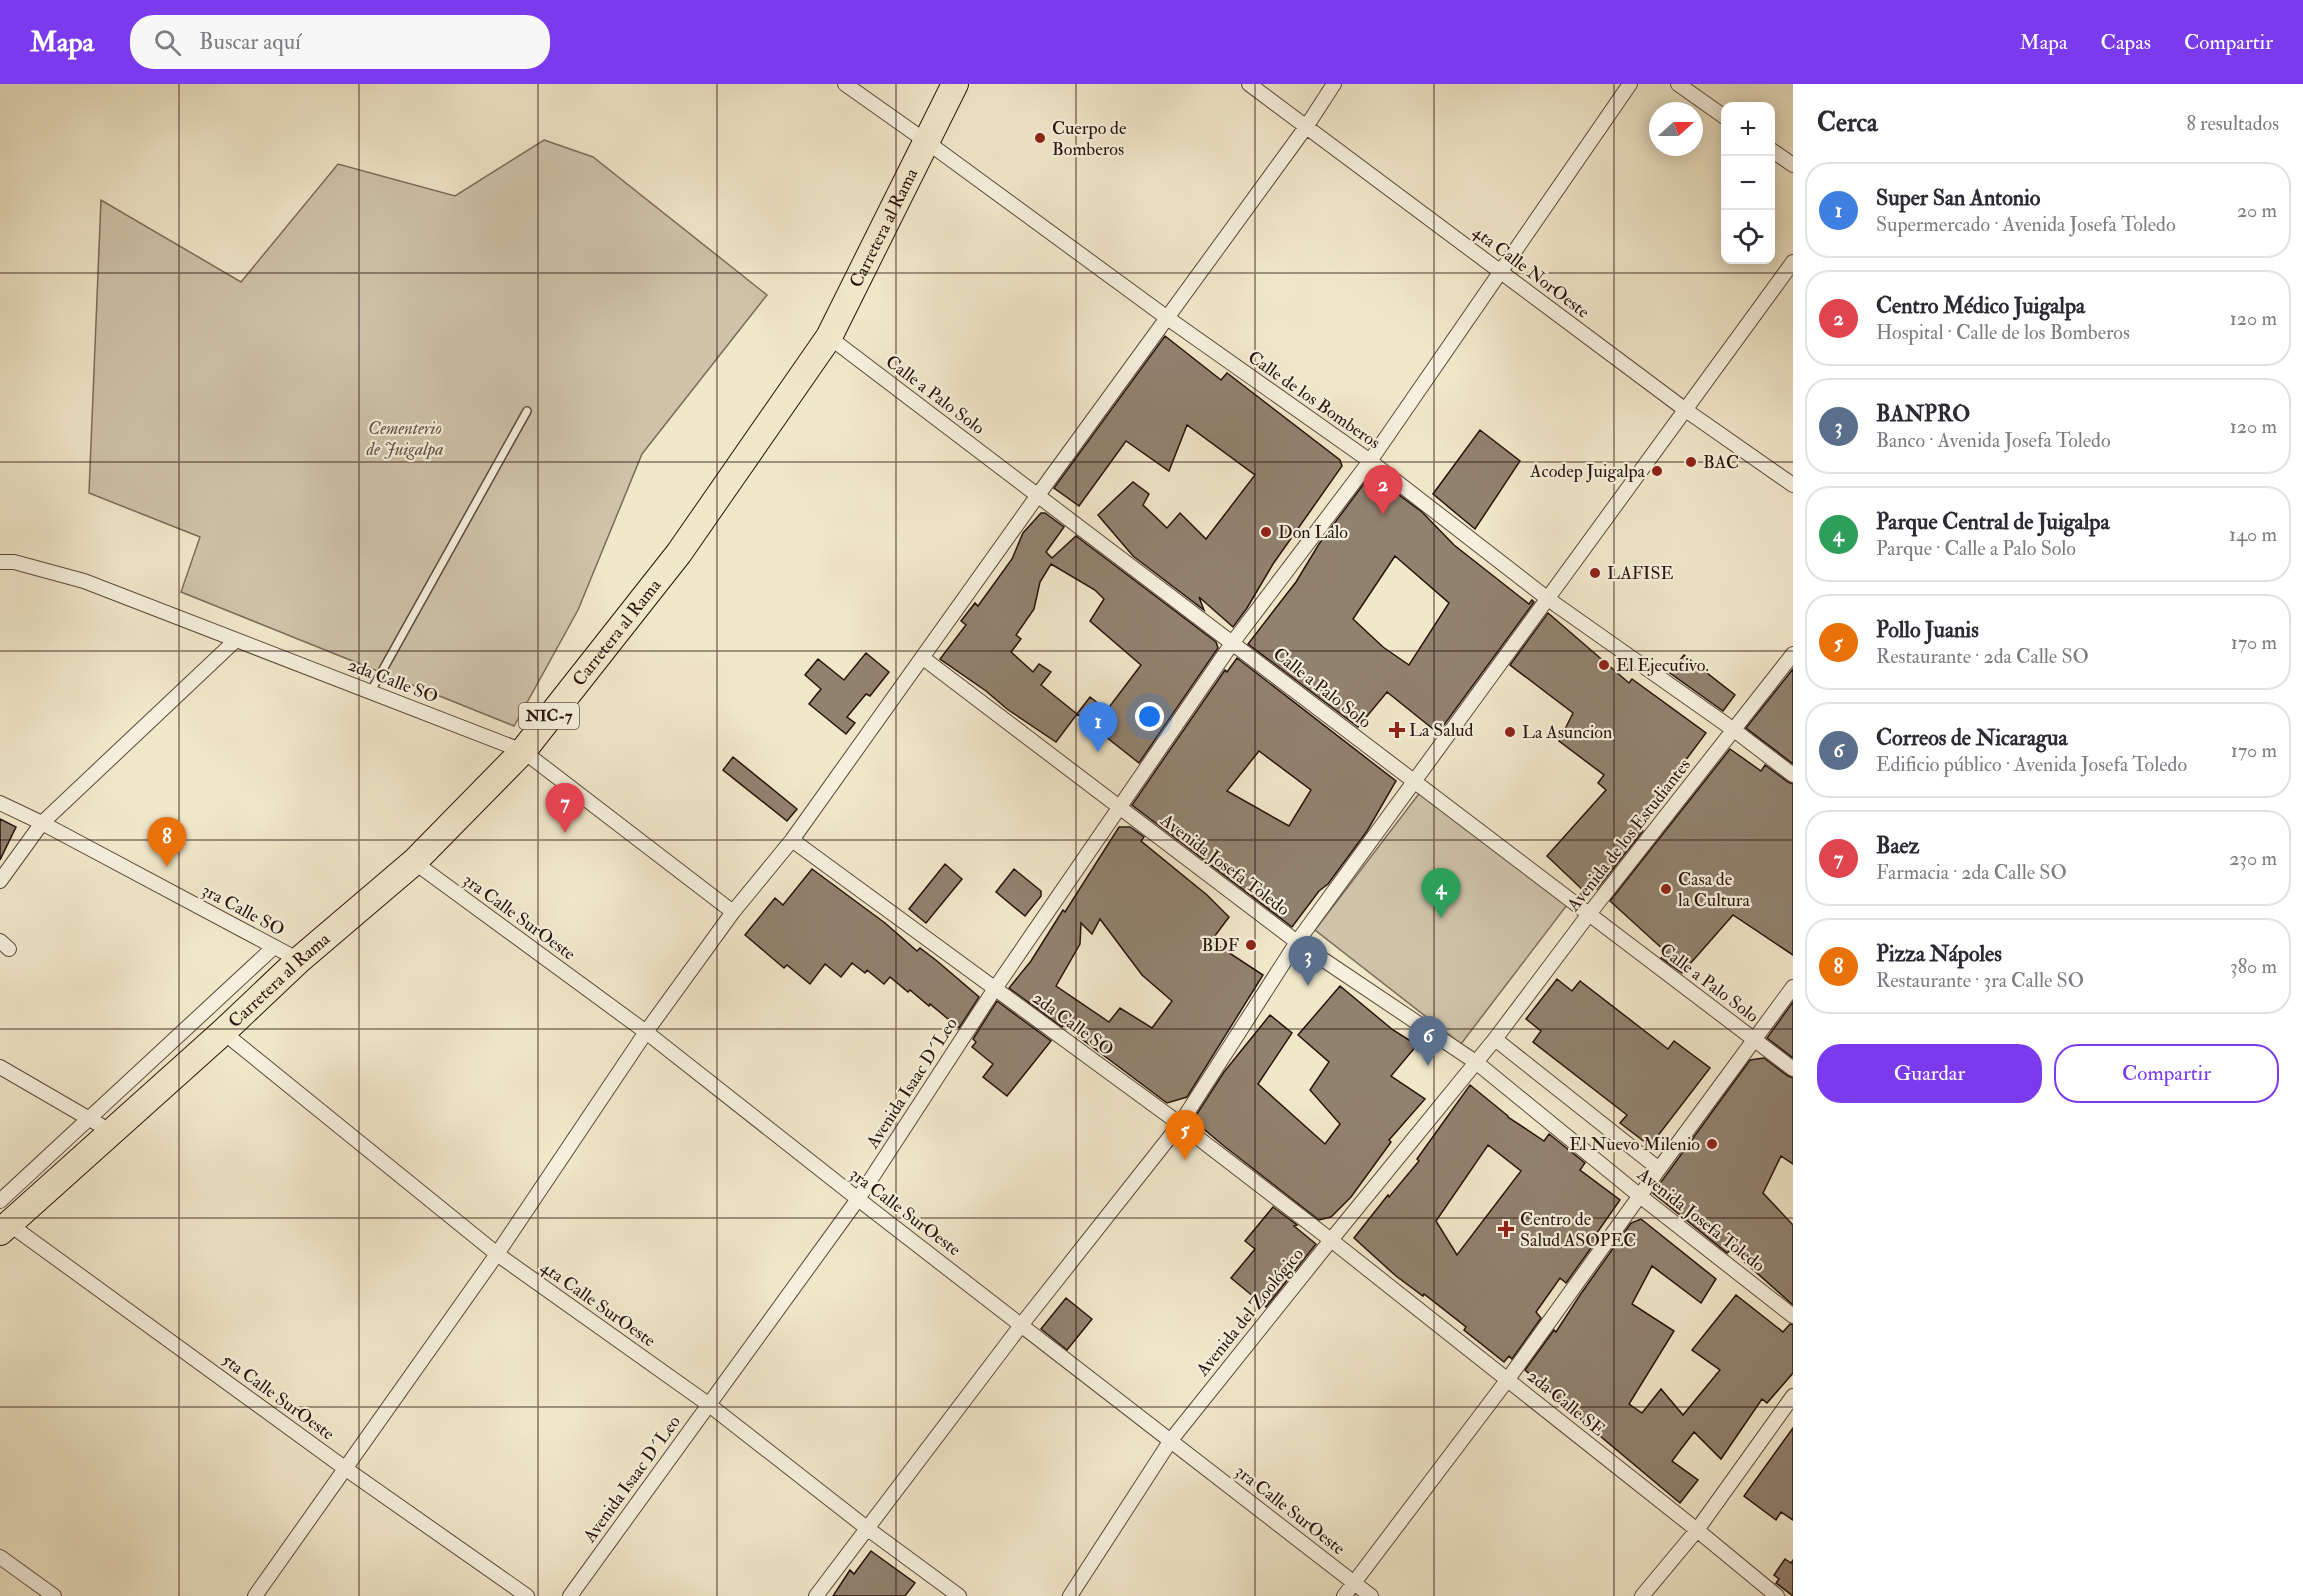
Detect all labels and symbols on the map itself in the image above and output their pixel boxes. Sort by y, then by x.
north arrow [1649,102,1703,156]
place label: Cuerpo de Bomberos [1052,117,1127,161]
marker: Cuerpo de Bomberos [1033,131,1047,145]
street label: Carretera al Rama [844,164,923,291]
street label: 4ta Calle NorOeste [1468,221,1594,324]
street label: Calle de los Bomberos [1243,346,1385,454]
street label: Calle a Palo Solo [881,350,989,440]
park label: Cementerio de Juigalpa [365,417,444,461]
place label: BAC [1703,451,1739,474]
marker: BAC [1684,455,1698,469]
place label: Acodep Juigalpa [1529,460,1646,483]
marker: Acodep Juigalpa [1650,464,1664,478]
pin: 2 [1364,466,1402,515]
place label: Don Lalo [1278,521,1348,544]
marker: Don Lalo [1259,525,1273,539]
place label: LAFISE [1607,562,1673,585]
marker: LAFISE [1588,566,1602,580]
street label: Carretera al Rama [567,574,666,691]
street label: Calle a Palo Solo [1268,642,1376,734]
street label: 2da Calle SO [345,653,441,709]
place label: El Ejecutivo. [1616,654,1709,677]
marker: El Ejecutivo. [1597,658,1611,672]
pin: 1 [1078,702,1118,752]
your location [1135,702,1164,731]
road number: NIC-7 [519,703,579,729]
place label: La Salud [1409,719,1474,742]
place label: La Asuncion [1522,721,1612,744]
marker: La Salud [1390,723,1404,737]
marker: La Asuncion [1503,725,1517,739]
street label: Avenida de los Estudiantes [1562,754,1696,917]
pin: 7 [546,784,584,833]
street label: Avenida Josefa Toledo [1155,808,1294,921]
pin: 8 [148,818,186,867]
street label: 3ra Calle SurOeste [458,868,580,966]
pin: 4 [1422,868,1460,918]
place label: Casa de la Cultura [1678,868,1750,912]
street label: 3ra Calle SO [198,879,288,941]
marker: Casa de la Cultura [1659,882,1673,896]
street label: Carretera al Rama [223,927,335,1033]
place label: BDF [1202,934,1239,957]
pin: 3 [1288,936,1328,986]
marker: BDF [1244,938,1258,952]
street label: Calle a Palo Solo [1655,938,1763,1028]
street label: 2da Calle SO [1028,987,1118,1061]
street label: Avenida Isaac D´Leo [861,1013,963,1154]
pin: 6 [1408,1016,1448,1066]
pin: 5 [1166,1110,1204,1160]
place label: El Nuevo Milenio [1569,1133,1700,1156]
marker: El Nuevo Milenio [1705,1137,1719,1151]
street label: Avenida Josefa Toledo [1632,1162,1770,1277]
street label: 3ra Calle SurOeste [845,1163,966,1262]
place label: Centro de Salud ASOPEC [1520,1208,1637,1252]
marker: Centro de Salud ASOPEC [1497,1220,1515,1238]
street label: Avenida del Zoológico [1191,1243,1309,1382]
street label: 4ta Calle SurOeste [536,1256,660,1353]
street label: 5ta Calle SurOeste [217,1348,339,1446]
street label: 2da Calle SE [1523,1365,1609,1441]
street label: Avenida Isaac D´Leo [578,1411,686,1548]
street label: 3ra Calle SurOeste [1230,1460,1350,1560]

